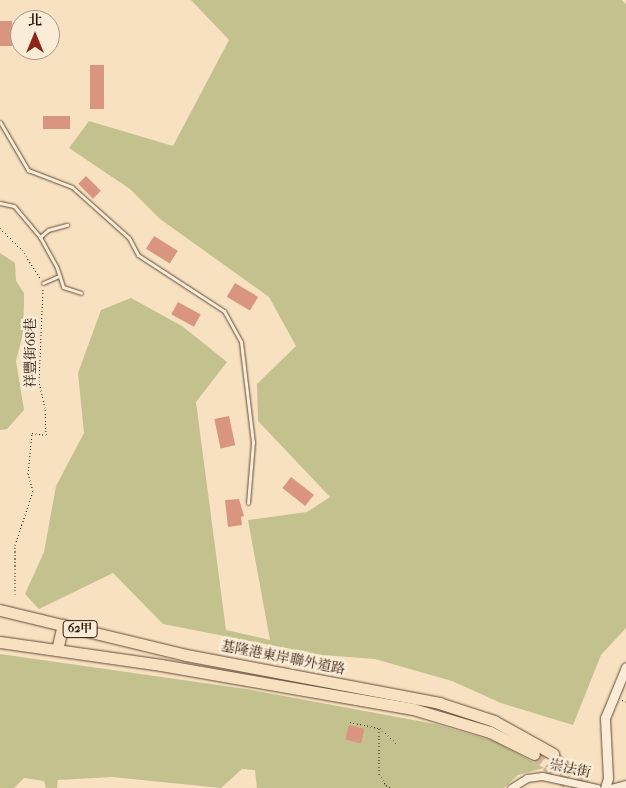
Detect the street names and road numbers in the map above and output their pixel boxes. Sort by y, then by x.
street label: 祥豐街68巷 [23,318,39,388]
road number: 62甲 [62,620,98,638]
street label: 基隆港東岸聯外道路 [220,638,346,678]
street label: 崇法街 [548,756,592,782]

